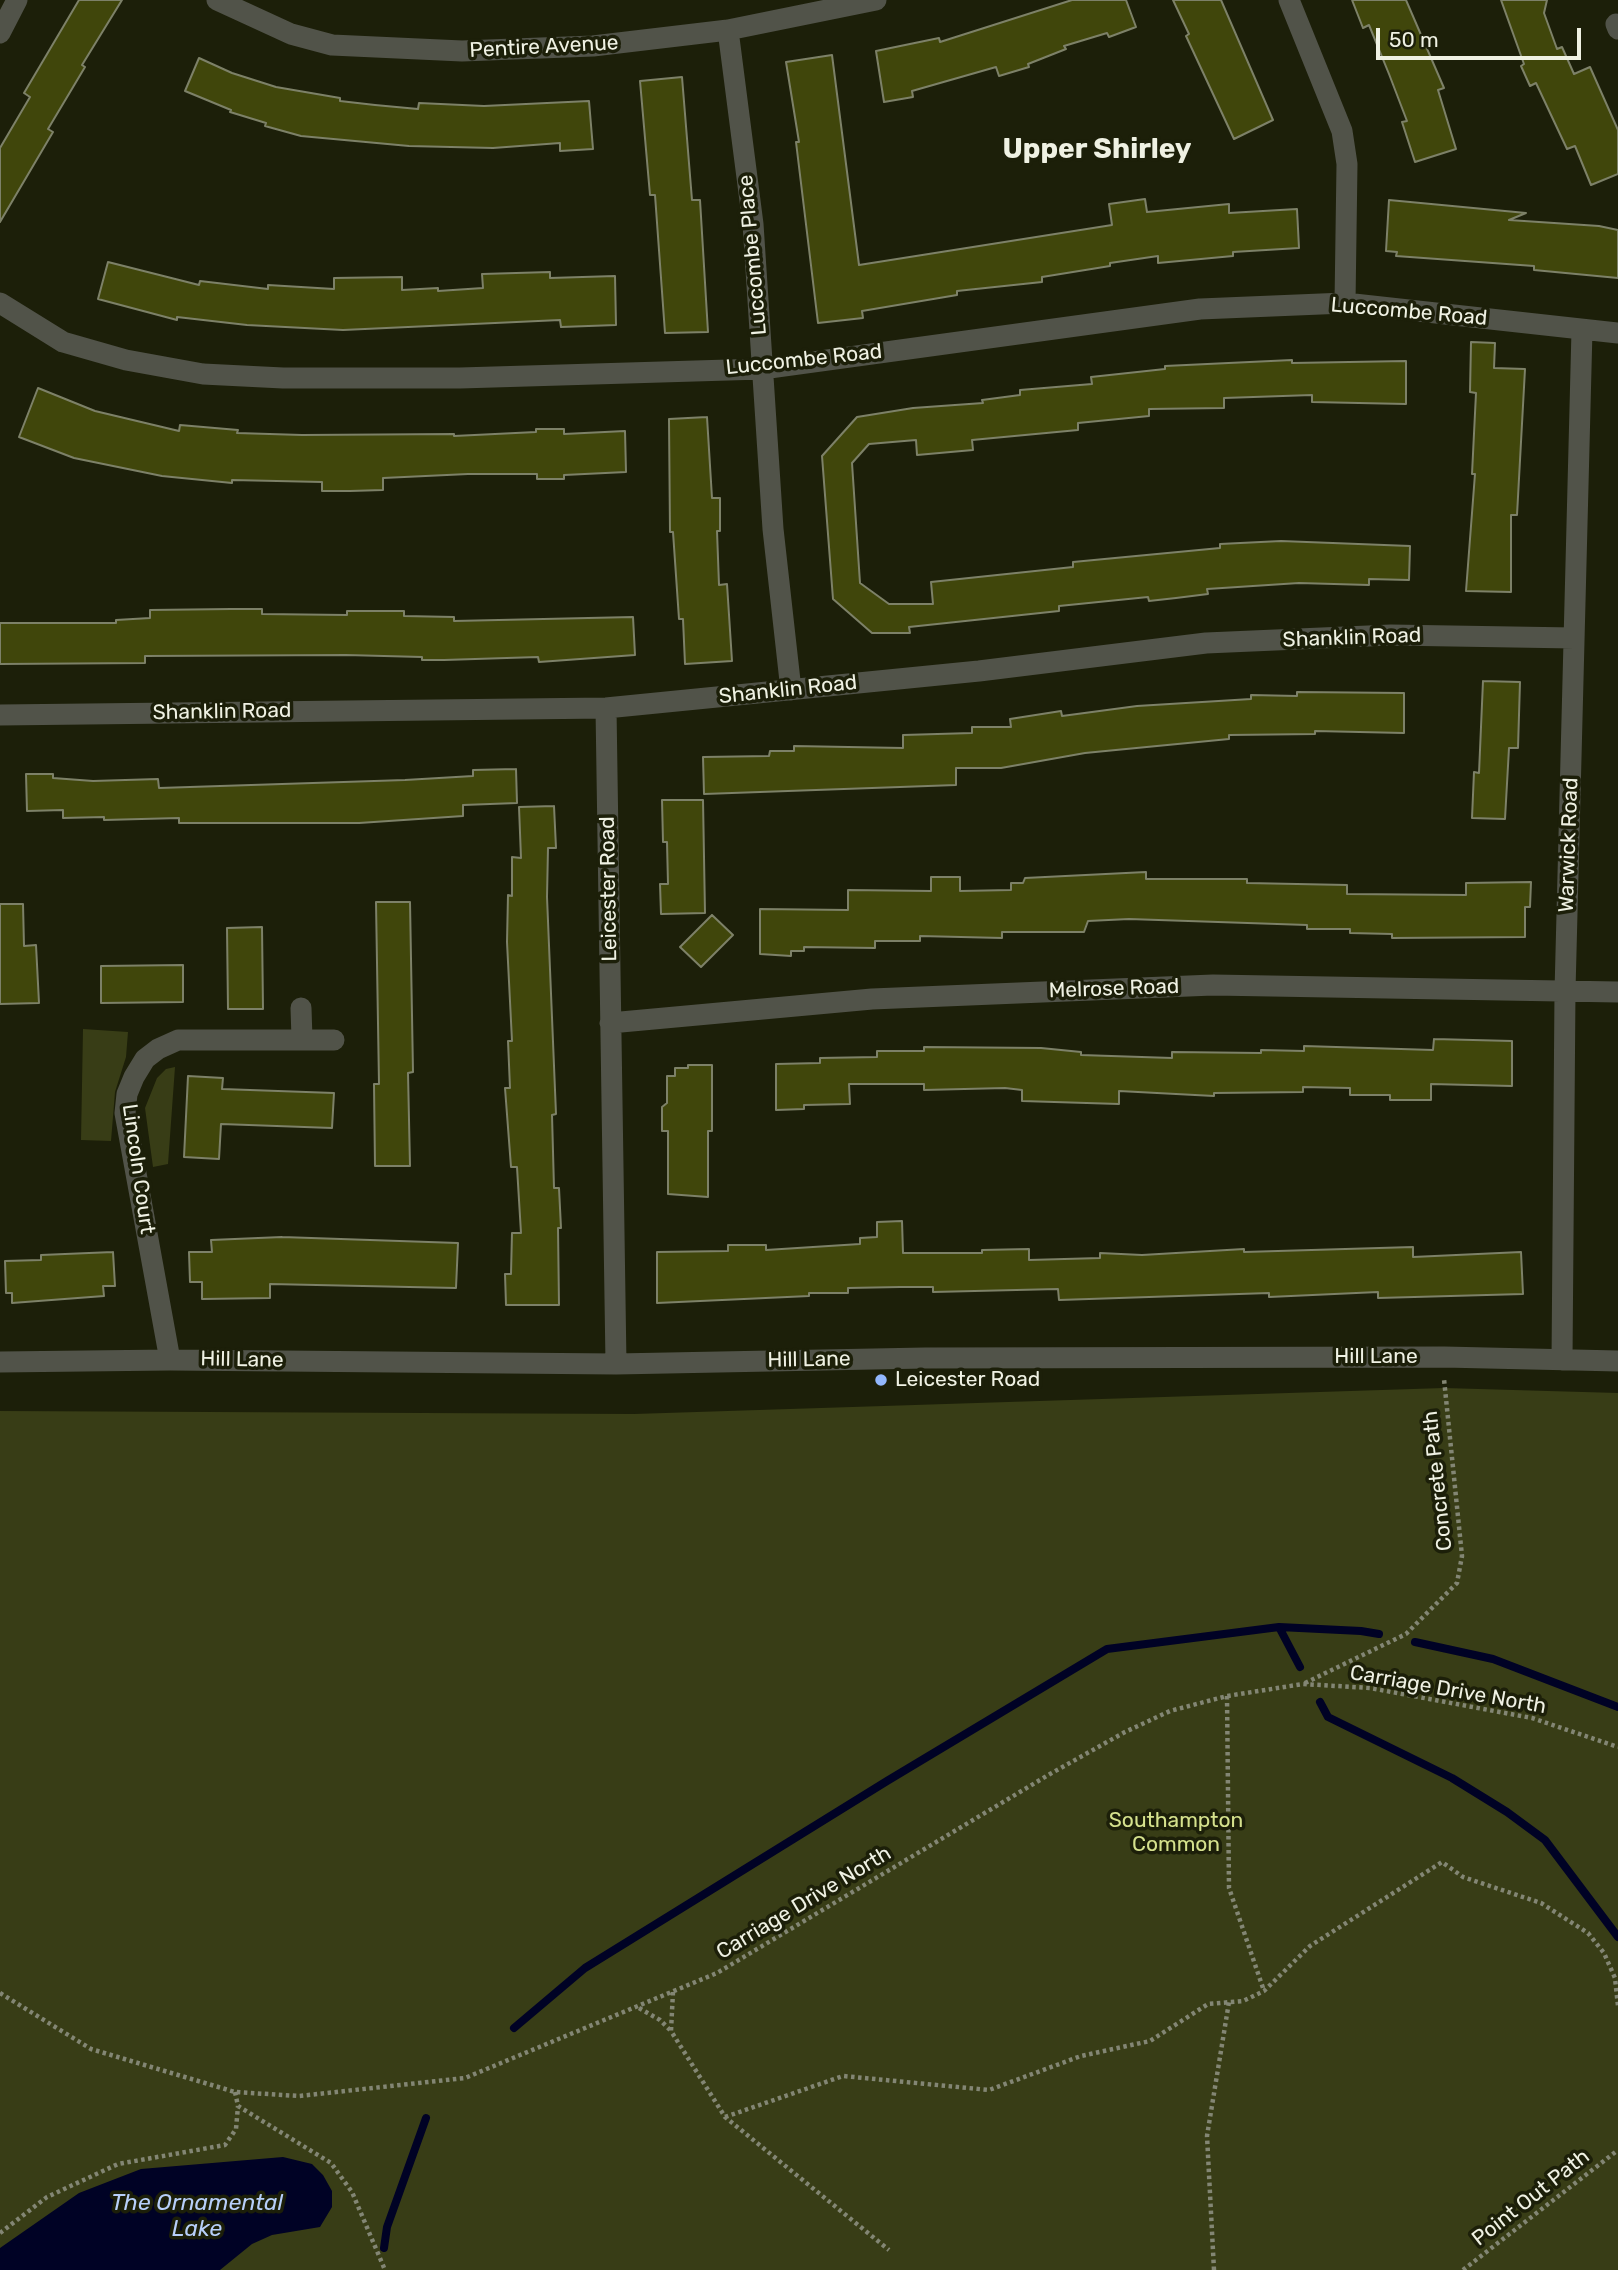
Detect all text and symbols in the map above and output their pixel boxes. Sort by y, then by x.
scale bar [1380,14,1585,58]
text: 50 m [1389,27,1439,52]
street label: Pentire Avenue [469,31,619,63]
district label: Upper Shirley [1002,133,1192,167]
street label: Luccombe Place [733,174,773,336]
street label: Luccombe Road [1330,293,1488,331]
street label: Luccombe Road [725,339,883,381]
street label: Shanklin Road [1282,623,1422,653]
street label: Shanklin Road [718,670,858,710]
street label: Shanklin Road [152,698,292,726]
street label: Warwick Road [1554,777,1584,913]
street label: Leicester Road [595,816,623,962]
street label: Melrose Road [1048,974,1180,1004]
street label: Lincoln Court [116,1102,160,1236]
street label: Hill Lane [1334,1344,1418,1370]
street label: Hill Lane [200,1347,284,1373]
street label: Hill Lane [767,1347,851,1373]
place label: Leicester Road [895,1367,1040,1393]
marker: Leicester Road [873,1372,889,1388]
street label: Concrete Path [1418,1410,1458,1552]
street label: Carriage Drive North [1348,1660,1548,1720]
park label: Southampton Common [1109,1808,1243,1858]
street label: Carriage Drive North [712,1841,896,1965]
street label: Point Out Path [1467,2144,1595,2252]
water label: The Ornamental Lake [111,2189,283,2243]

